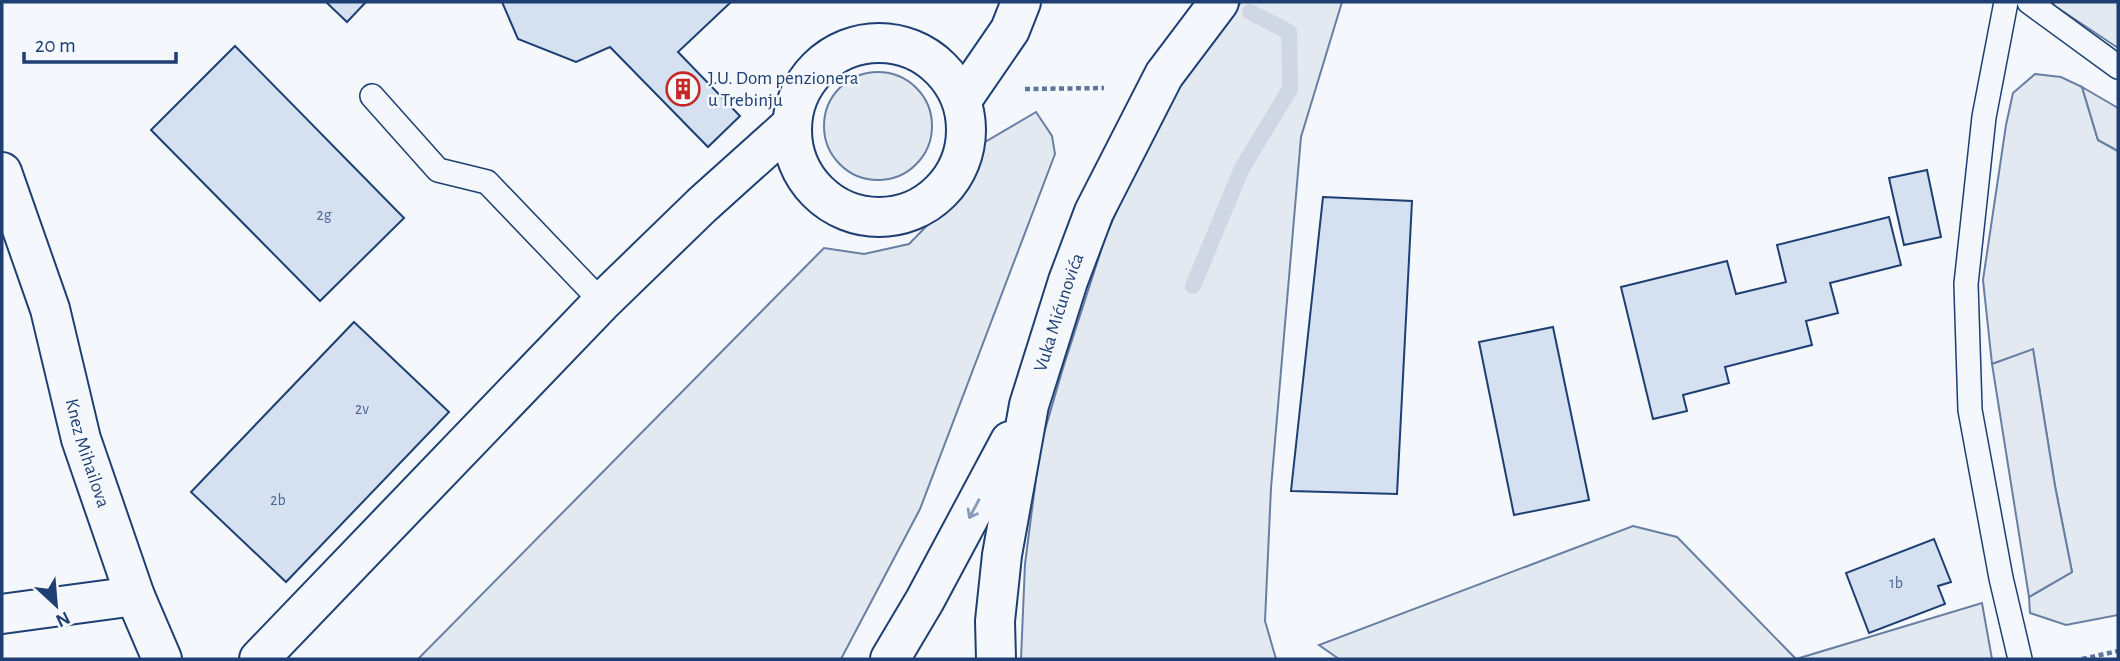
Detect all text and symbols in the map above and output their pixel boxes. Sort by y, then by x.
scale bar [24,21,177,65]
text: 20 m [35,35,76,56]
place label: J.U. Dom penzionera u Trebinju [708,69,859,110]
building icon: J.U. Dom penzionera u Trebinju [664,70,702,108]
house number: 2g [316,207,332,223]
street label: Vuka Mićunovića [1031,250,1087,374]
street label: Knez Mihailova [62,397,113,510]
house number: 2v [355,401,369,417]
house number: 2b [270,492,286,508]
one-way arrow [967,498,981,519]
north arrow [21,570,91,640]
house number: 1b [1889,575,1903,591]
text: N [53,607,73,630]

